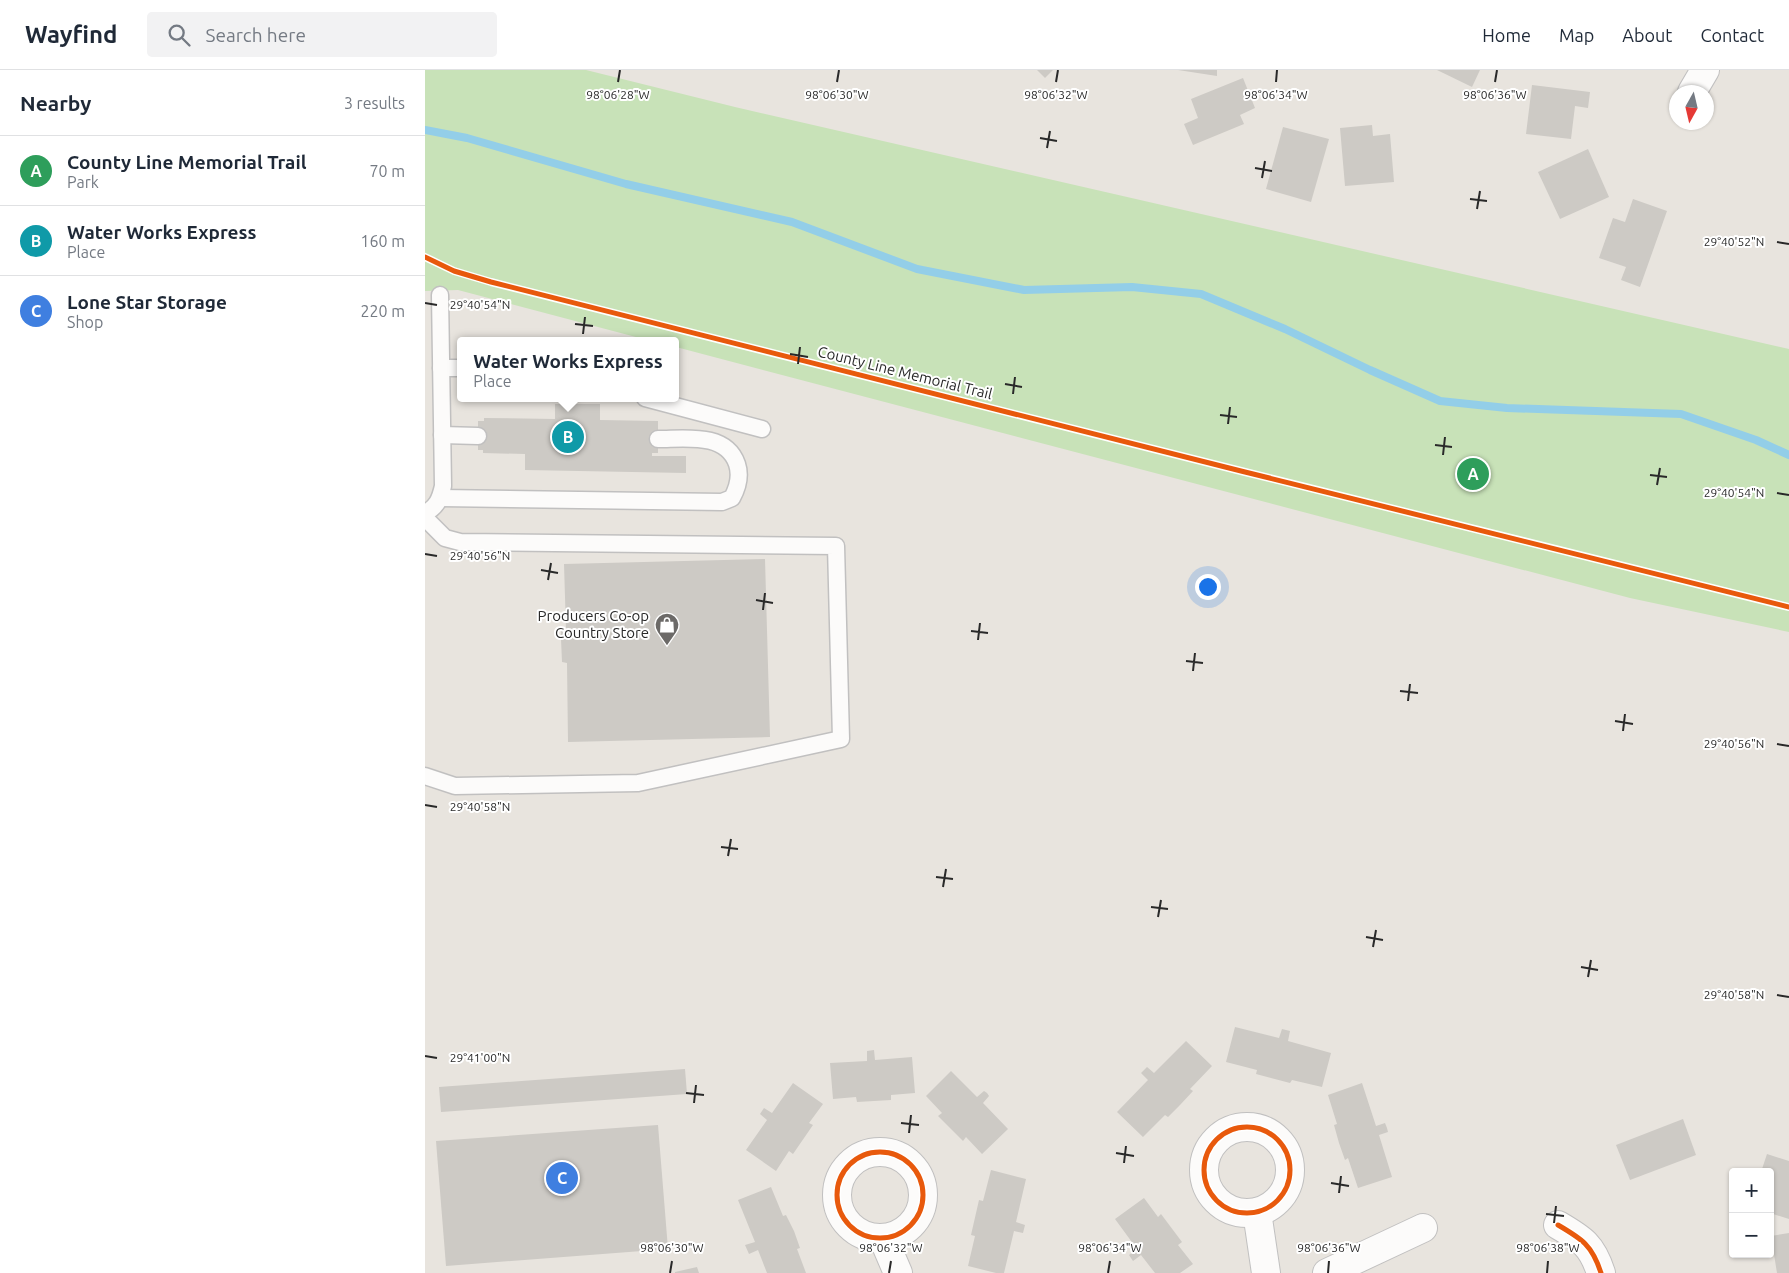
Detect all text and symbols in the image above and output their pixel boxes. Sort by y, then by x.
search box [147,12,497,57]
text: Wayfind [25,21,117,48]
icon: search [165,21,193,49]
text: Search here [205,24,306,46]
text: Home [1482,25,1531,45]
text: Map [1559,25,1594,45]
text: About [1622,25,1672,45]
text: Contact [1700,25,1764,45]
north arrow [1669,85,1714,130]
text: 98°06'28"W [586,88,650,101]
text: 98°06'30"W [805,88,869,101]
text: 98°06'32"W [1024,88,1088,101]
text: 98°06'34"W [1244,88,1308,101]
text: 98°06'36"W [1463,88,1527,101]
text: Nearby [20,91,91,115]
text: 3 results [344,94,405,112]
text: County Line Memorial Trail [67,151,306,173]
text: A [30,162,42,180]
text: 70 m [369,162,405,180]
text: Park [67,173,99,191]
text: Water Works Express [67,221,257,243]
text: B [31,232,41,250]
text: 160 m [360,232,405,250]
text: 29°40'52"N [1704,235,1764,248]
text: Place [67,243,105,261]
text: Lone Star Storage [67,291,227,313]
text: 29°40'54"N [450,298,510,311]
text: C [31,302,41,320]
text: 220 m [360,302,405,320]
text: Shop [67,313,103,331]
popup [457,337,679,402]
street label: County Line Memorial Trail [816,343,994,402]
text: Water Works Express [473,350,663,372]
text: Place [473,372,512,390]
pin: B [552,418,584,456]
pin: A [1457,455,1489,493]
text: 29°40'54"N [1704,486,1764,499]
text: 29°40'56"N [450,549,510,562]
your location [1195,574,1221,600]
place label: Producers Co-op Country Store [538,607,649,641]
shop icon: Producers Co-op Country Store [654,612,680,646]
text: 29°40'56"N [1704,737,1764,750]
text: 29°40'58"N [450,800,510,813]
text: 29°40'58"N [1704,988,1764,1001]
text: 29°41'00"N [450,1051,510,1064]
pin: C [546,1159,578,1197]
map controls [1729,1168,1774,1258]
button: + [1729,1168,1774,1213]
button: − [1729,1213,1774,1258]
text: 98°06'30"W [640,1241,704,1254]
text: 98°06'32"W [859,1241,923,1254]
text: 98°06'34"W [1078,1241,1142,1254]
text: 98°06'36"W [1297,1241,1361,1254]
text: 98°06'38"W [1516,1241,1580,1254]

